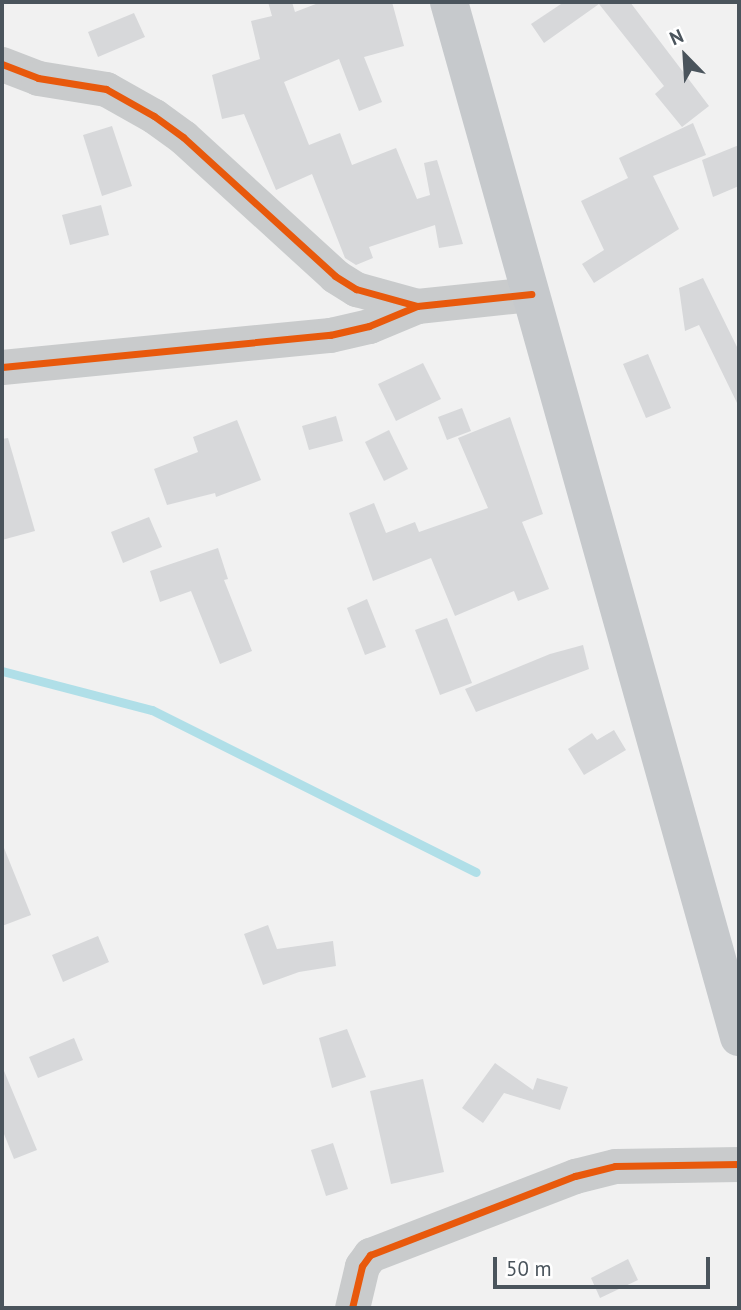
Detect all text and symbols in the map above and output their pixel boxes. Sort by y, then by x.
north arrow [650,21,720,91]
text: N [666,23,687,50]
scale bar [496,1244,713,1288]
text: 50 m [506,1255,552,1282]

